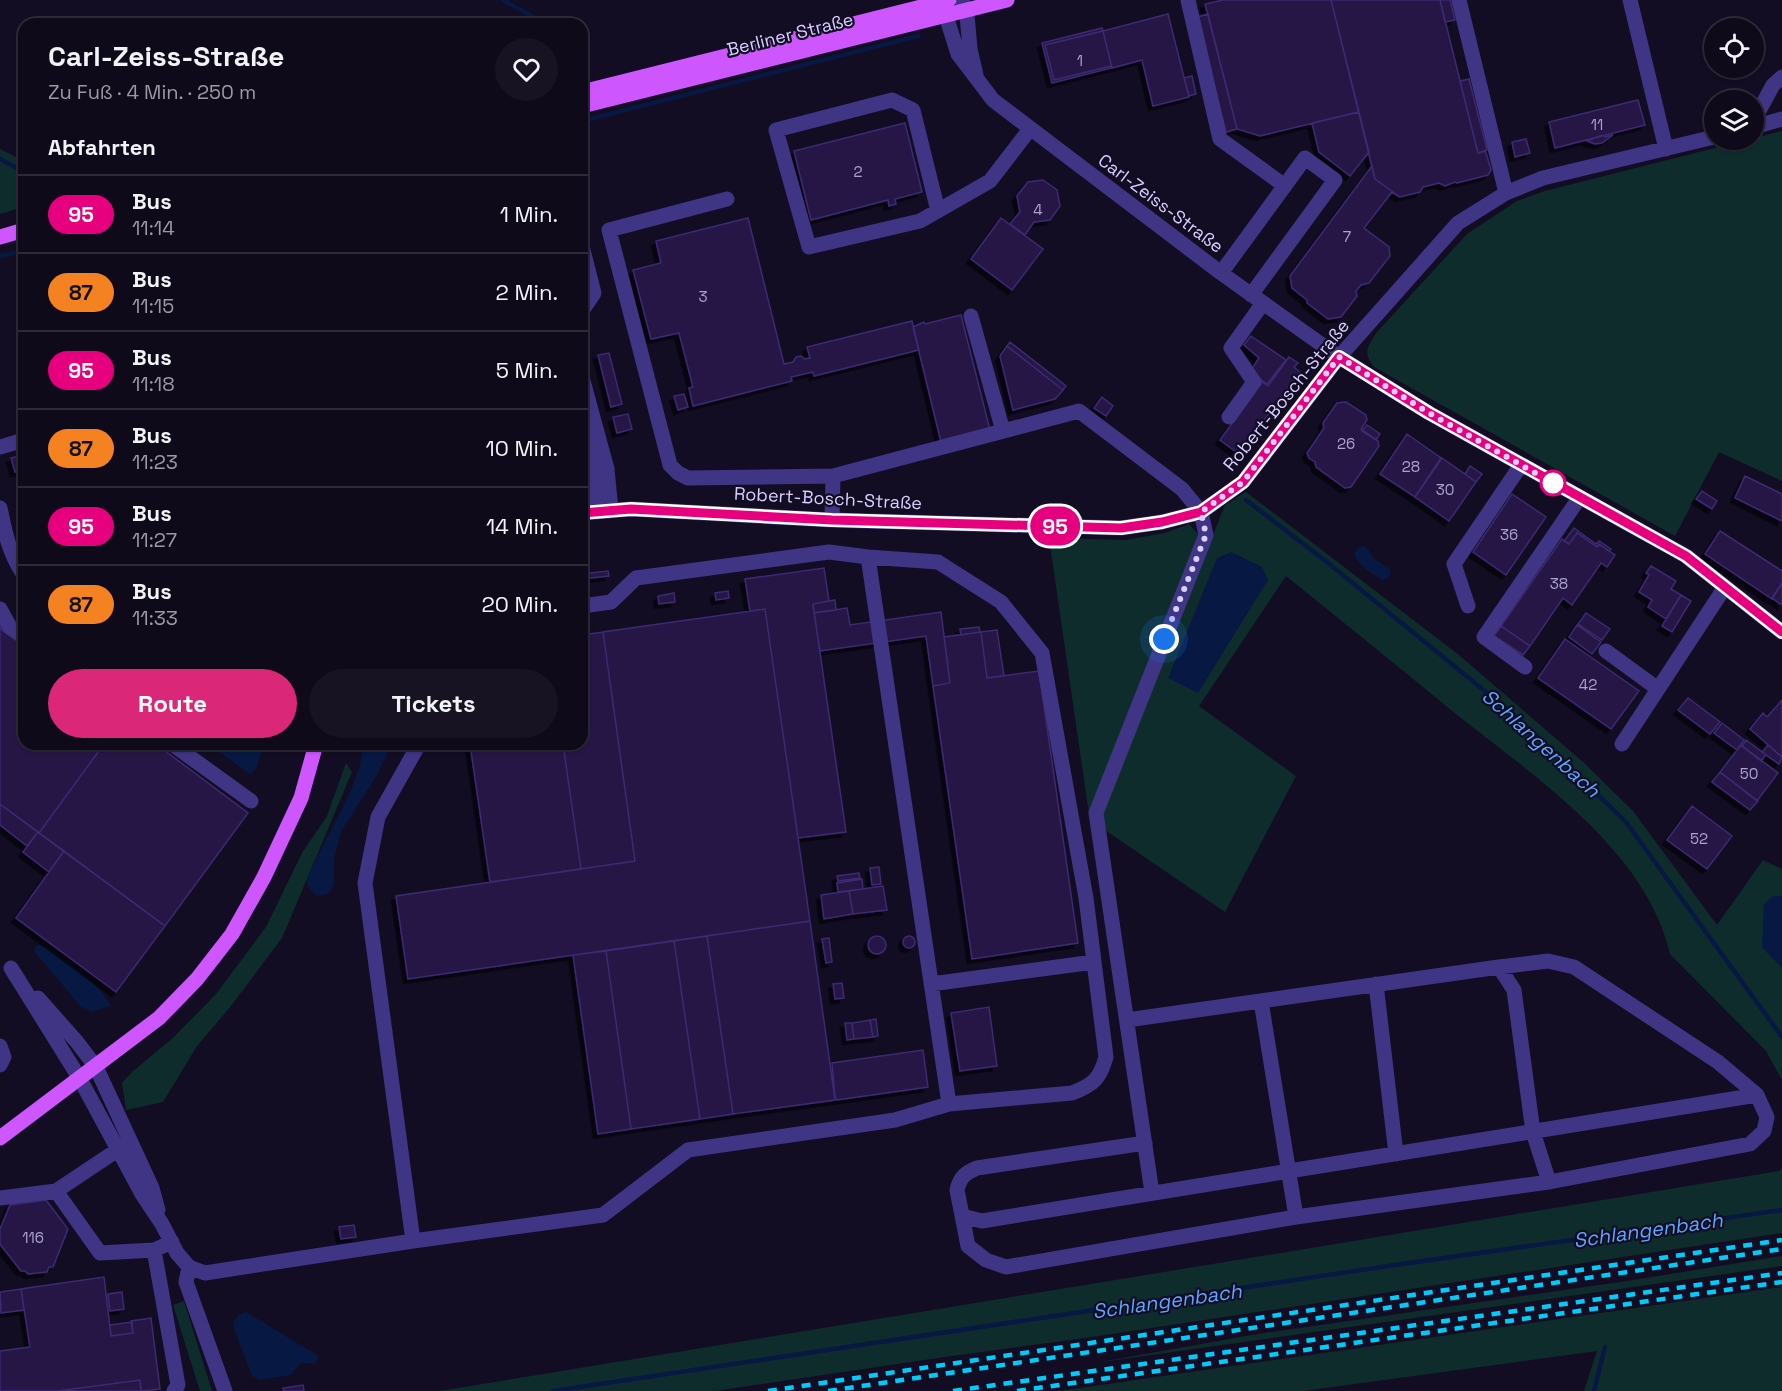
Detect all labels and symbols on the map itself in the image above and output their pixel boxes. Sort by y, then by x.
street label: Berliner Straße [724,7,856,61]
house number: 1 [1077,51,1083,70]
house number: 11 [1591,115,1603,134]
street label: Carl-Zeiss-Straße [1094,148,1228,258]
house number: 2 [853,162,863,181]
house number: 4 [1033,200,1043,219]
house number: 7 [1343,227,1351,246]
house number: 3 [698,287,708,306]
street label: Robert-Bosch-Straße [1218,315,1354,475]
house number: 26 [1337,434,1355,453]
house number: 28 [1402,457,1420,476]
unlabelled marker [1540,470,1566,496]
house number: 30 [1436,480,1454,499]
street label: Robert-Bosch-Straße [733,482,923,514]
line badge: 95 [1028,506,1082,546]
house number: 36 [1500,525,1518,544]
house number: 38 [1550,574,1568,593]
your location [1149,624,1179,654]
house number: 42 [1579,675,1597,694]
water label: Schlangenbach [1476,683,1606,803]
house number: 50 [1740,764,1758,783]
house number: 52 [1690,829,1708,848]
water label: Schlangenbach [1572,1207,1725,1253]
house number: 116 [22,1228,44,1247]
water label: Schlangenbach [1091,1278,1244,1324]

